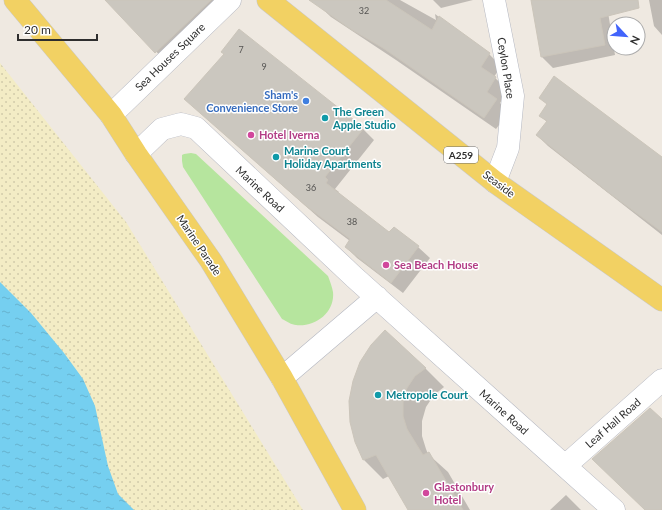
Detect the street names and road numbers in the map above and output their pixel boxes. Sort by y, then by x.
street label: Sea Houses Square [132,20,207,93]
street label: Ceylon Place [495,36,518,100]
road number: A259 [444,147,478,163]
street label: Marine Road [233,163,287,214]
street label: Seaside [481,167,518,200]
street label: Marine Parade [174,212,225,278]
street label: Marine Road [477,386,531,437]
street label: Leaf Hall Road [582,395,643,450]

